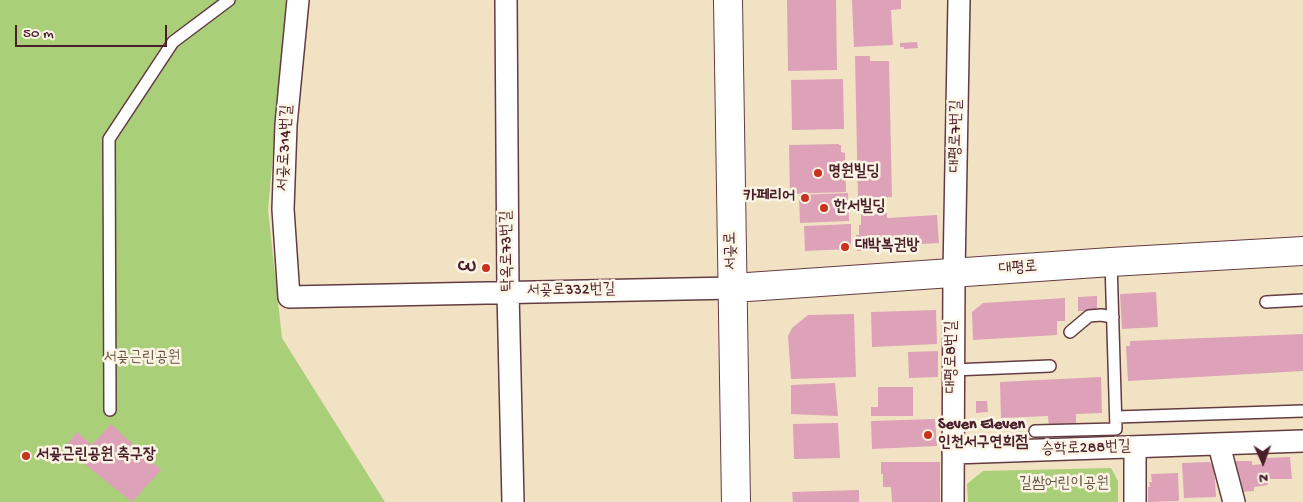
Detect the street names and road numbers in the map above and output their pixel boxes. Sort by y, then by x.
street label: 대평로7번길 [947,99,967,173]
street label: 서곶로314번길 [274,104,298,192]
street label: 탁옥로73번길 [498,210,518,292]
street label: 서곶로 [722,232,742,270]
street label: 대평로 [998,258,1038,280]
street label: 서곶로332번길 [526,281,616,301]
street label: 대평로8번길 [943,320,963,394]
street label: 승학로288번길 [1041,438,1131,460]

